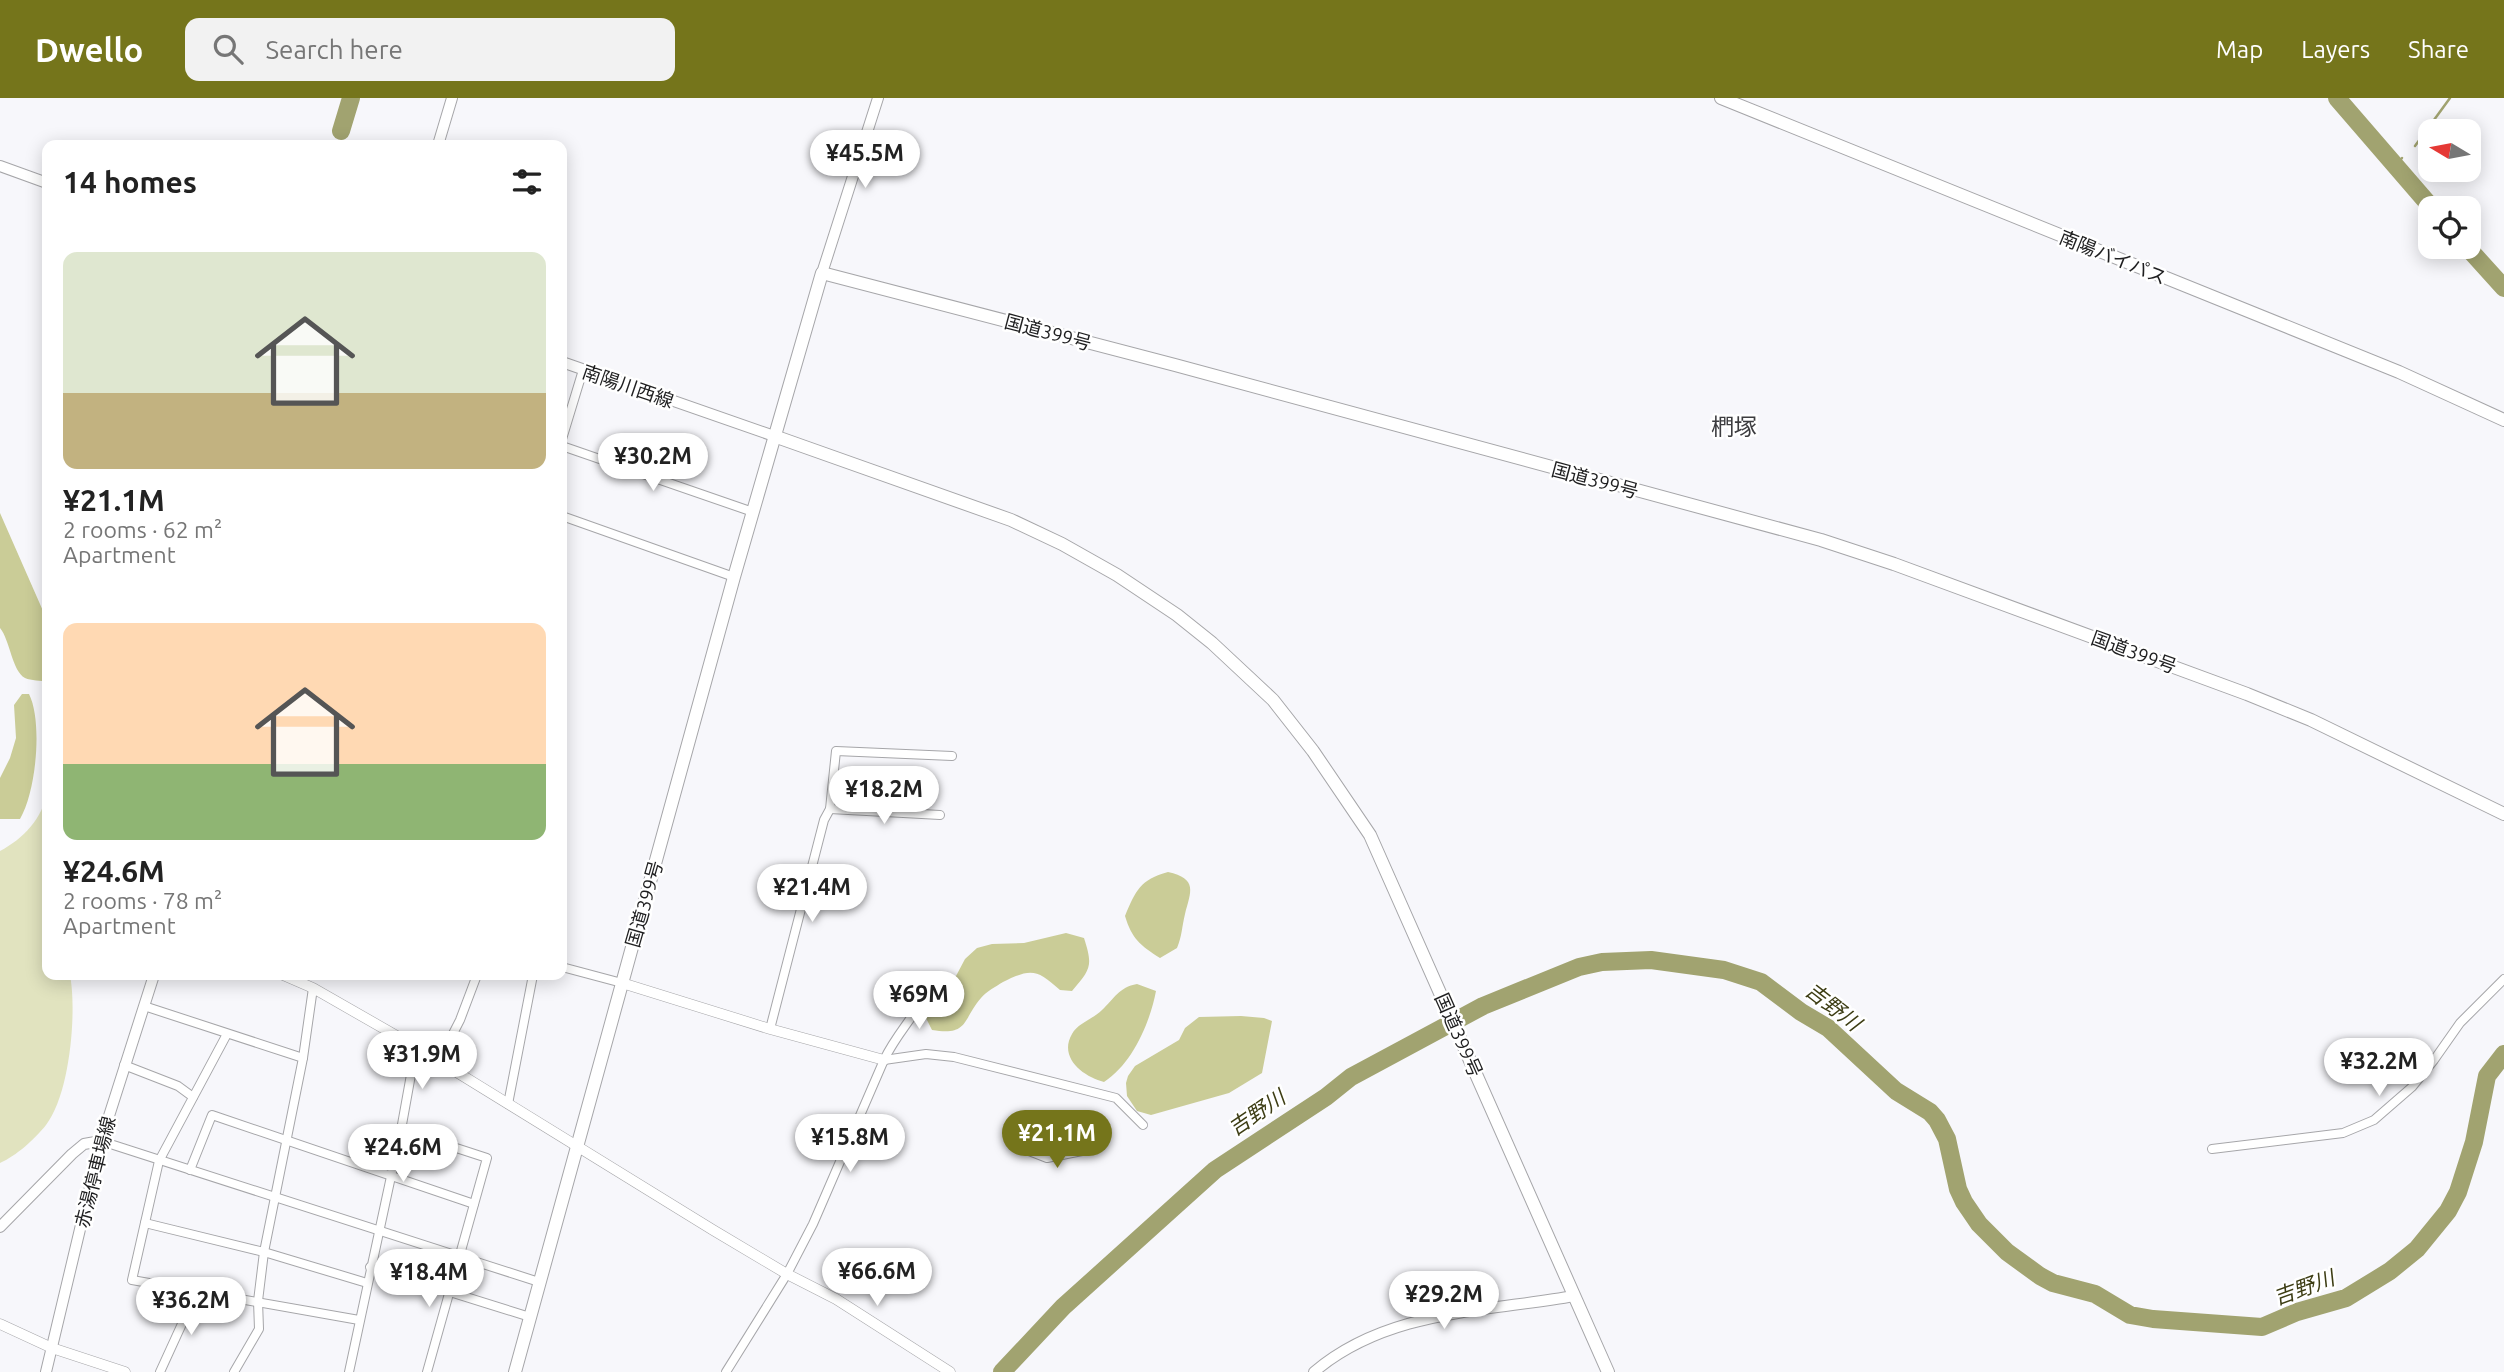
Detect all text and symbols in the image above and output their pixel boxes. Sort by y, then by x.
search box [185,18,675,81]
icon: search [209,30,247,68]
text: Dwello [35,31,143,68]
text: Search here [265,35,403,64]
text: Map [2216,36,2263,63]
text: Layers [2301,36,2370,63]
text: Share [2408,36,2469,63]
north arrow [2418,119,2482,182]
map controls [2418,119,2481,259]
pin: ¥45.5M [808,130,922,190]
text: ¥45.5M [826,140,904,165]
icon: filters [508,163,546,201]
text: 14 homes [63,165,197,199]
button: locate [2418,196,2481,259]
street label: 南陽バイパス [2056,226,2170,288]
icon: home [242,298,368,424]
street label: 国道399号 [1002,310,1094,354]
street label: 南陽川西線 [579,360,677,412]
district label: 椚塚 [1711,414,1757,439]
pin: ¥30.2M [596,434,710,493]
text: ¥30.2M [614,443,692,468]
street label: 国道399号 [1549,458,1641,502]
text: ¥21.1M [63,483,165,517]
text: 2 rooms · 62 m² [63,517,222,542]
text: Apartment [63,542,176,567]
street label: 国道399号 [2088,626,2180,678]
icon: home [242,669,368,795]
pin: ¥18.2M [827,766,941,826]
text: ¥18.2M [845,776,923,801]
text: ¥24.6M [63,854,165,888]
street label: 国道399号 [621,858,667,950]
pin: ¥21.4M [755,864,869,924]
text: ¥21.4M [773,874,851,899]
text: 2 rooms · 78 m² [63,888,222,913]
text: Apartment [63,913,176,938]
pin: ¥69M [878,972,960,1031]
water label: 吉野川 [1801,977,1867,1036]
text: ¥69M [889,981,949,1006]
street label: 国道399号 [1431,990,1487,1080]
pin: ¥31.9M [365,1032,479,1091]
pin: ¥32.2M [2322,1038,2436,1098]
text: ¥31.9M [383,1041,461,1066]
text: ¥32.2M [2340,1048,2418,1073]
water label: 吉野川 [1224,1083,1291,1140]
pin: ¥21.1M [1000,1110,1114,1170]
street label: 赤湯停車場線 [71,1114,119,1230]
pin: ¥15.8M [793,1114,907,1174]
text: ¥21.1M [1018,1120,1096,1145]
pin: ¥24.6M [346,1124,460,1184]
text: ¥15.8M [811,1124,889,1149]
text: ¥24.6M [364,1134,442,1159]
pin: ¥66.6M [820,1248,934,1308]
pin: ¥18.4M [372,1250,486,1309]
text: ¥66.6M [838,1258,916,1283]
text: ¥18.4M [390,1259,468,1284]
water label: 吉野川 [2270,1264,2339,1309]
pin: ¥29.2M [1387,1272,1501,1331]
pin: ¥36.2M [134,1278,248,1337]
text: ¥29.2M [1405,1281,1483,1306]
text: ¥36.2M [152,1287,230,1312]

